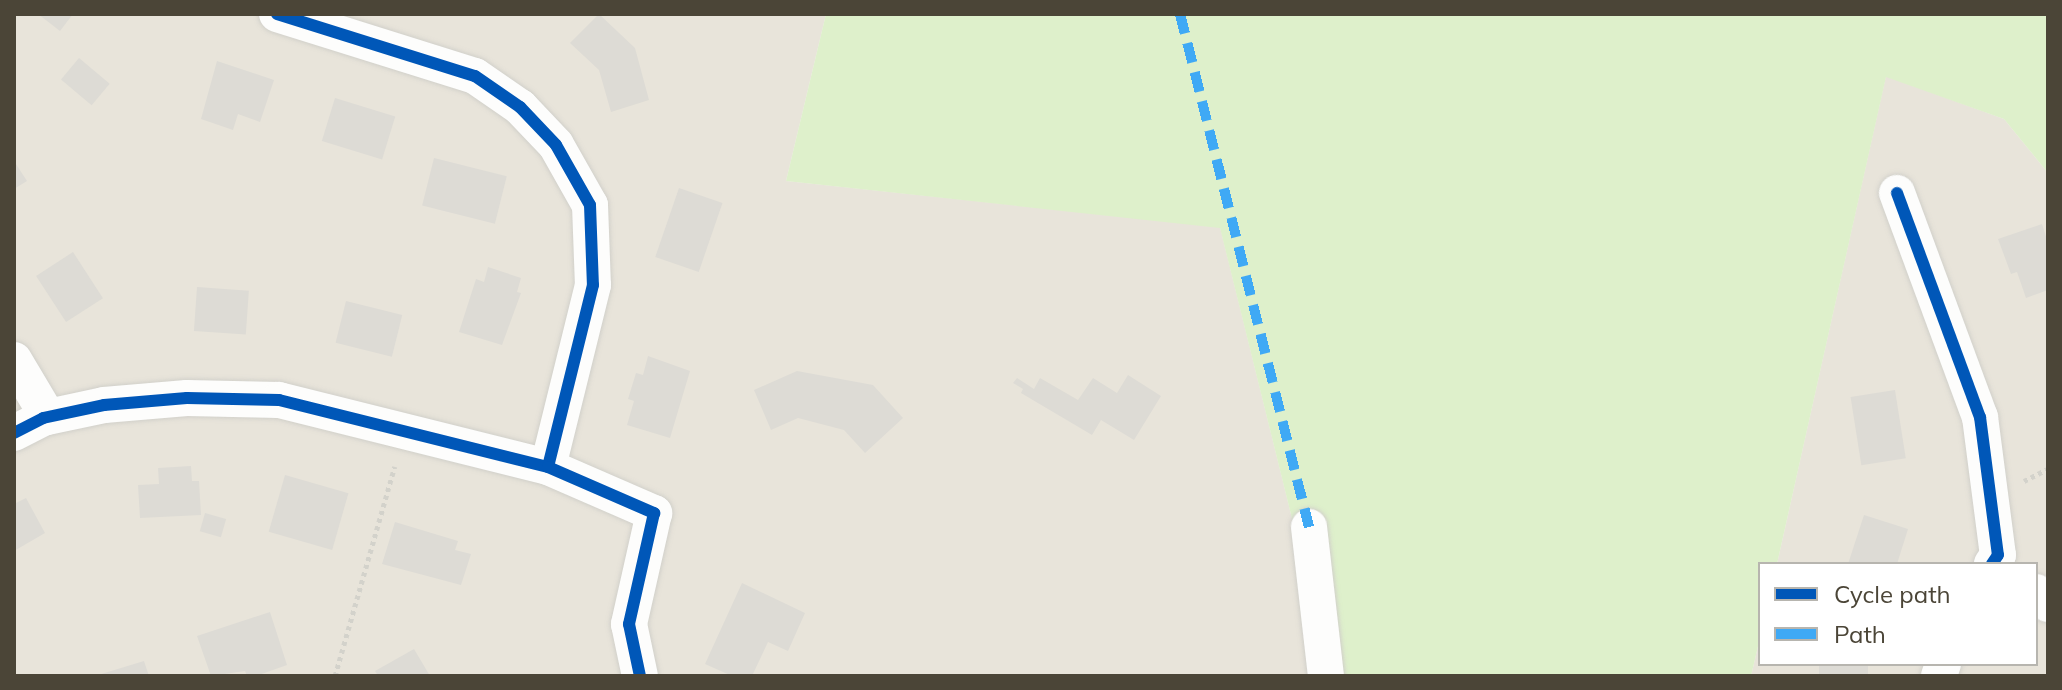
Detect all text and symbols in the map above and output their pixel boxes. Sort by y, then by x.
legend [1758,562,2038,666]
text: Cycle path [1834,579,1951,609]
text: Path [1834,619,1886,649]

